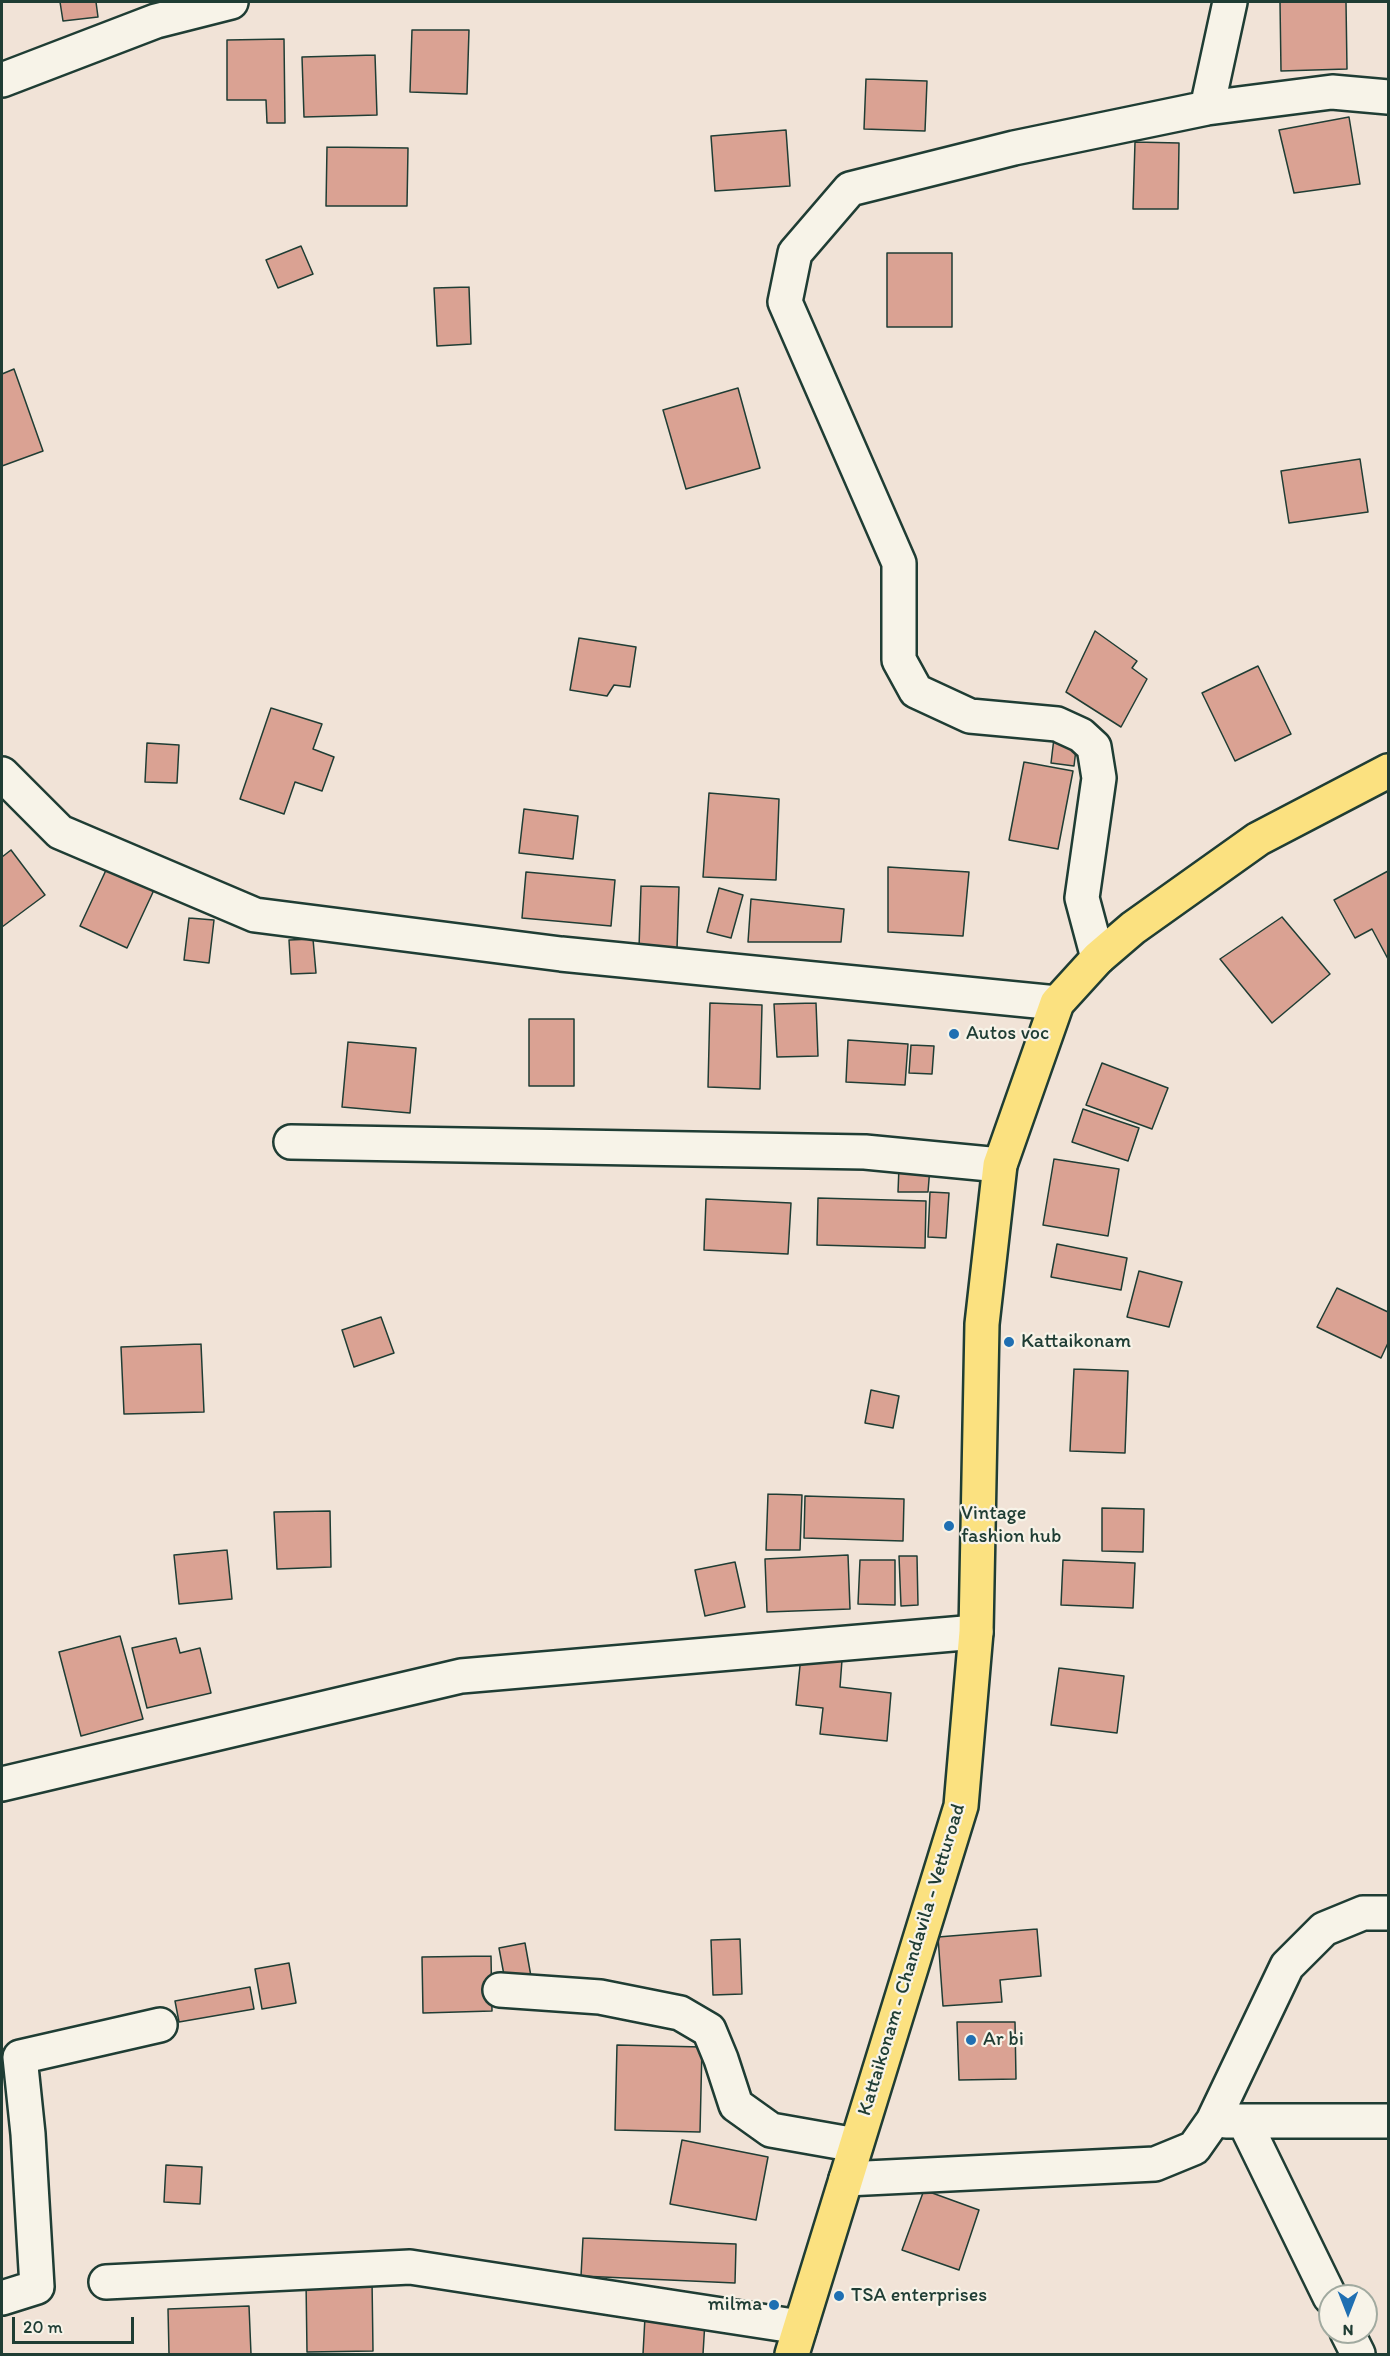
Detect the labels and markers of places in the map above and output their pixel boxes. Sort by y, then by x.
place label: Autos voc [966,1022,1049,1046]
marker: Autos voc [947,1027,961,1041]
place label: Kattaikonam [1021,1330,1131,1354]
marker: Kattaikonam [1002,1335,1016,1349]
place label: Vintage fashion hub [961,1502,1061,1549]
marker: Vintage fashion hub [942,1519,956,1533]
place label: Ar bi [983,2028,1024,2052]
marker: Ar bi [964,2033,978,2047]
place label: TSA enterprises [851,2284,987,2308]
marker: TSA enterprises [832,2289,846,2303]
place label: milma [708,2293,762,2317]
marker: milma [767,2298,781,2312]

